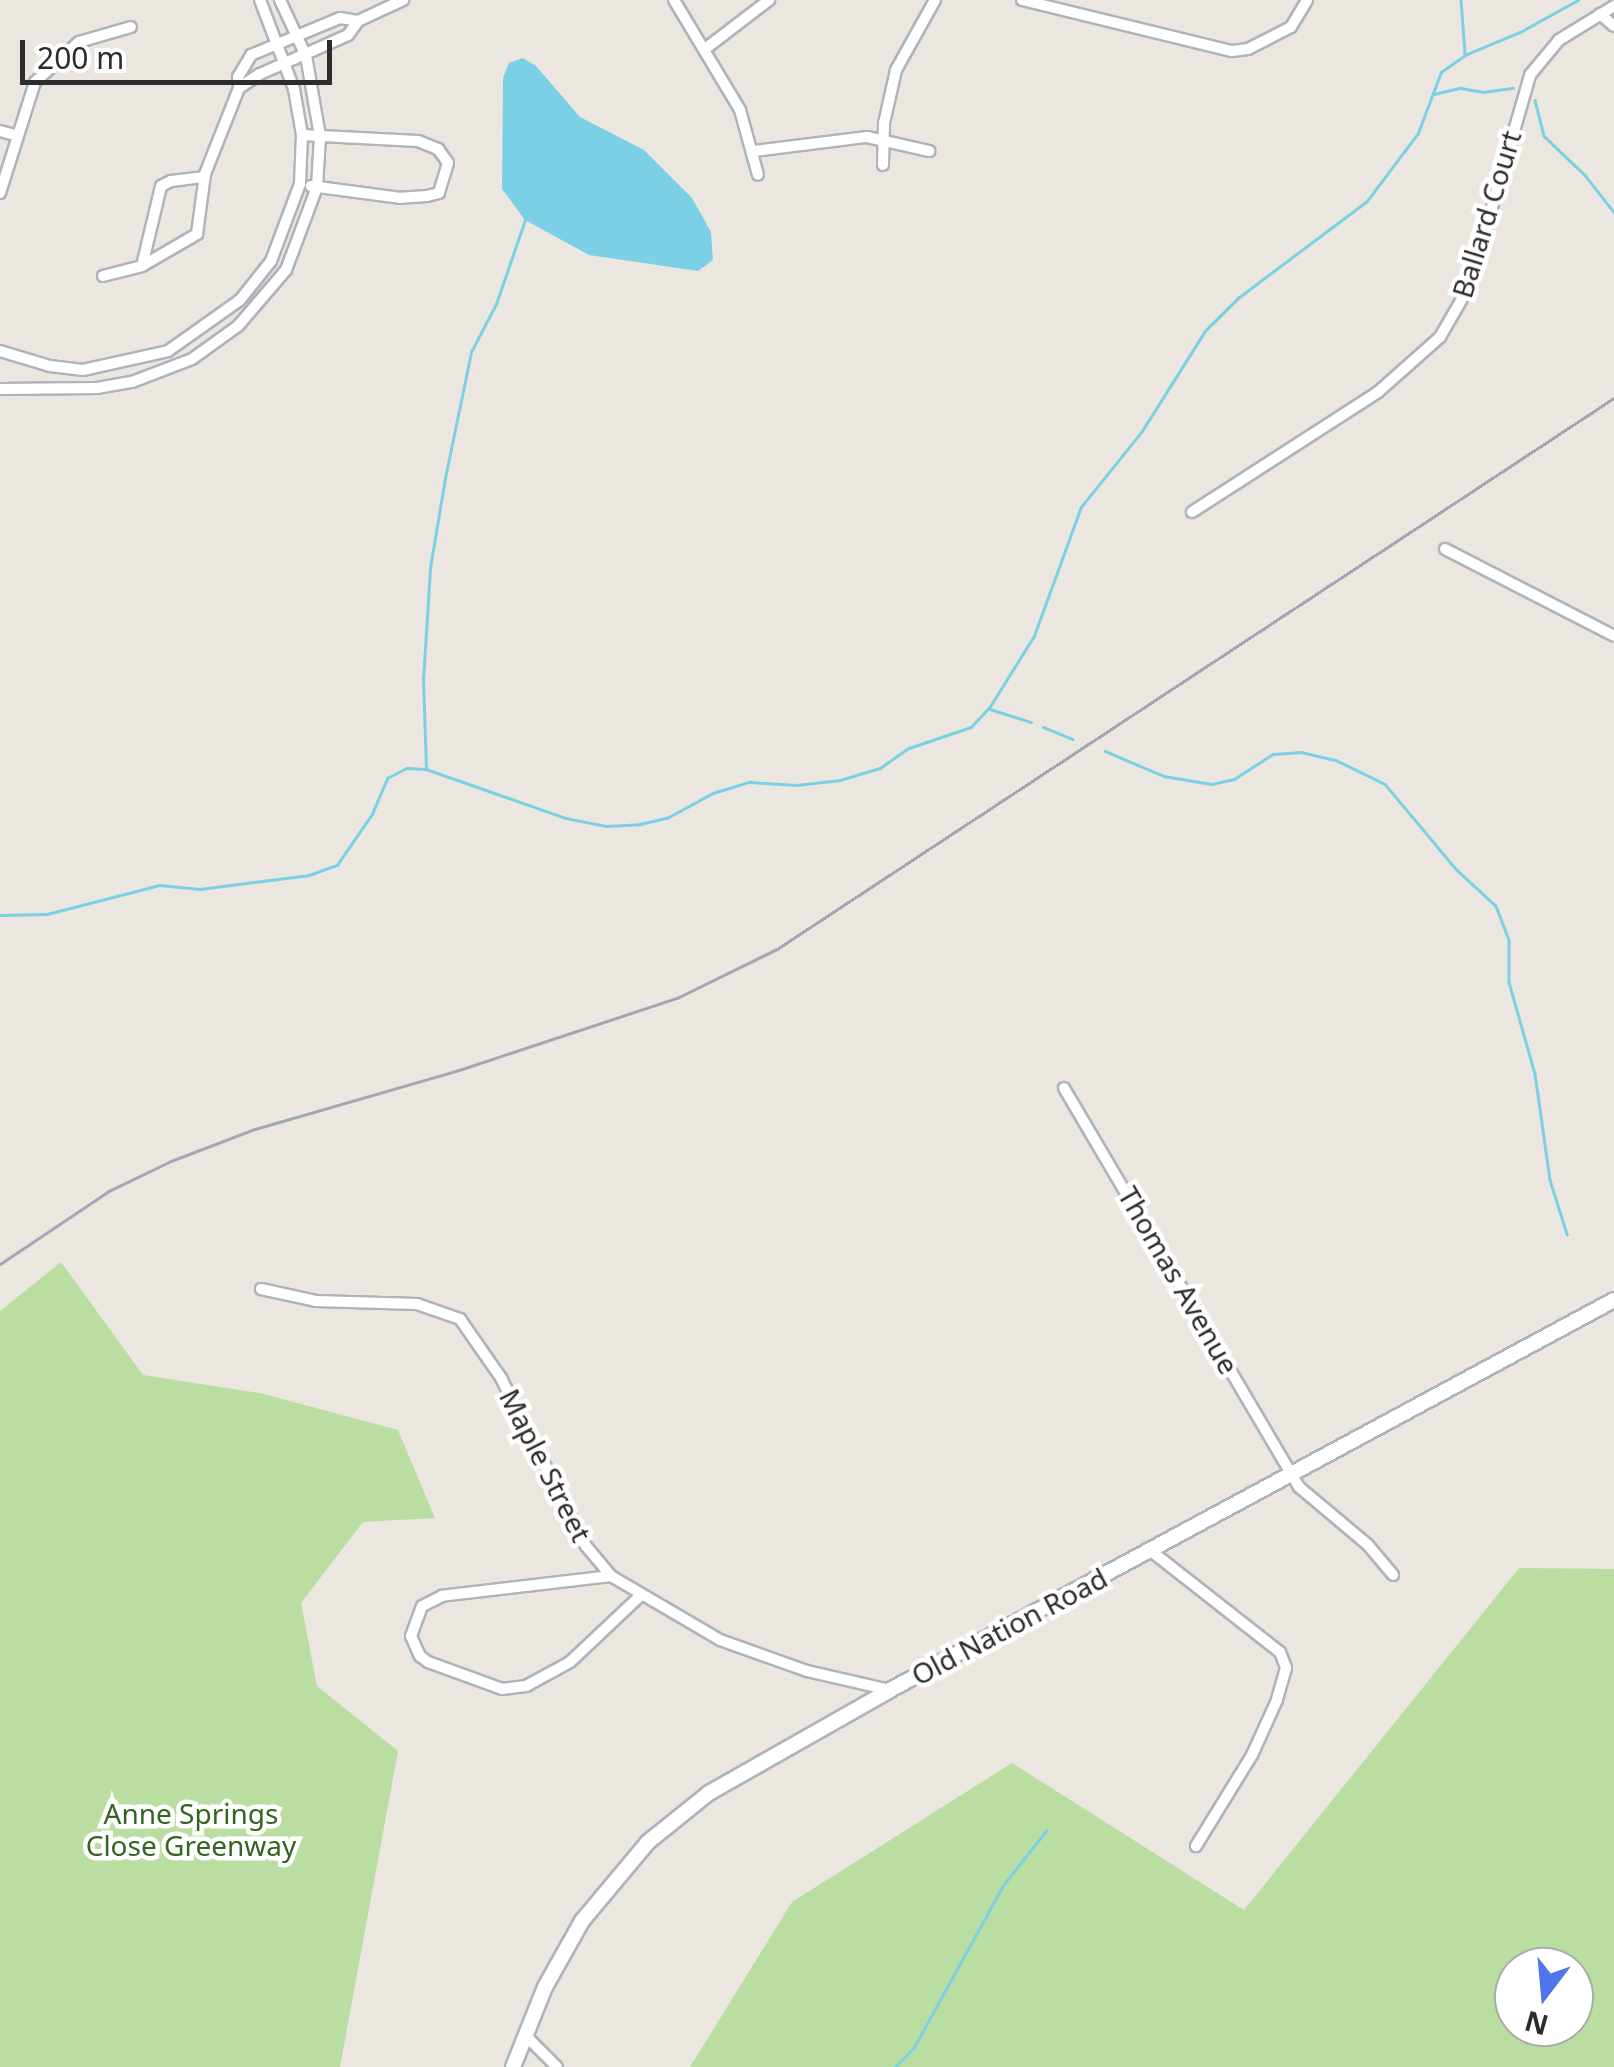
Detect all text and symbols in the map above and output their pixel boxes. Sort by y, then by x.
scale bar [25,20,338,82]
text: 200 m [37,37,124,78]
street label: Ballard Court [1445,126,1527,302]
street label: Thomas Avenue [1112,1180,1246,1380]
street label: Maple Street [493,1383,599,1547]
street label: Old Nation Road [905,1560,1113,1692]
park label: Anne Springs Close Greenway [86,1796,296,1862]
north arrow [1494,1947,1594,2047]
text: N [1520,2003,1552,2045]

